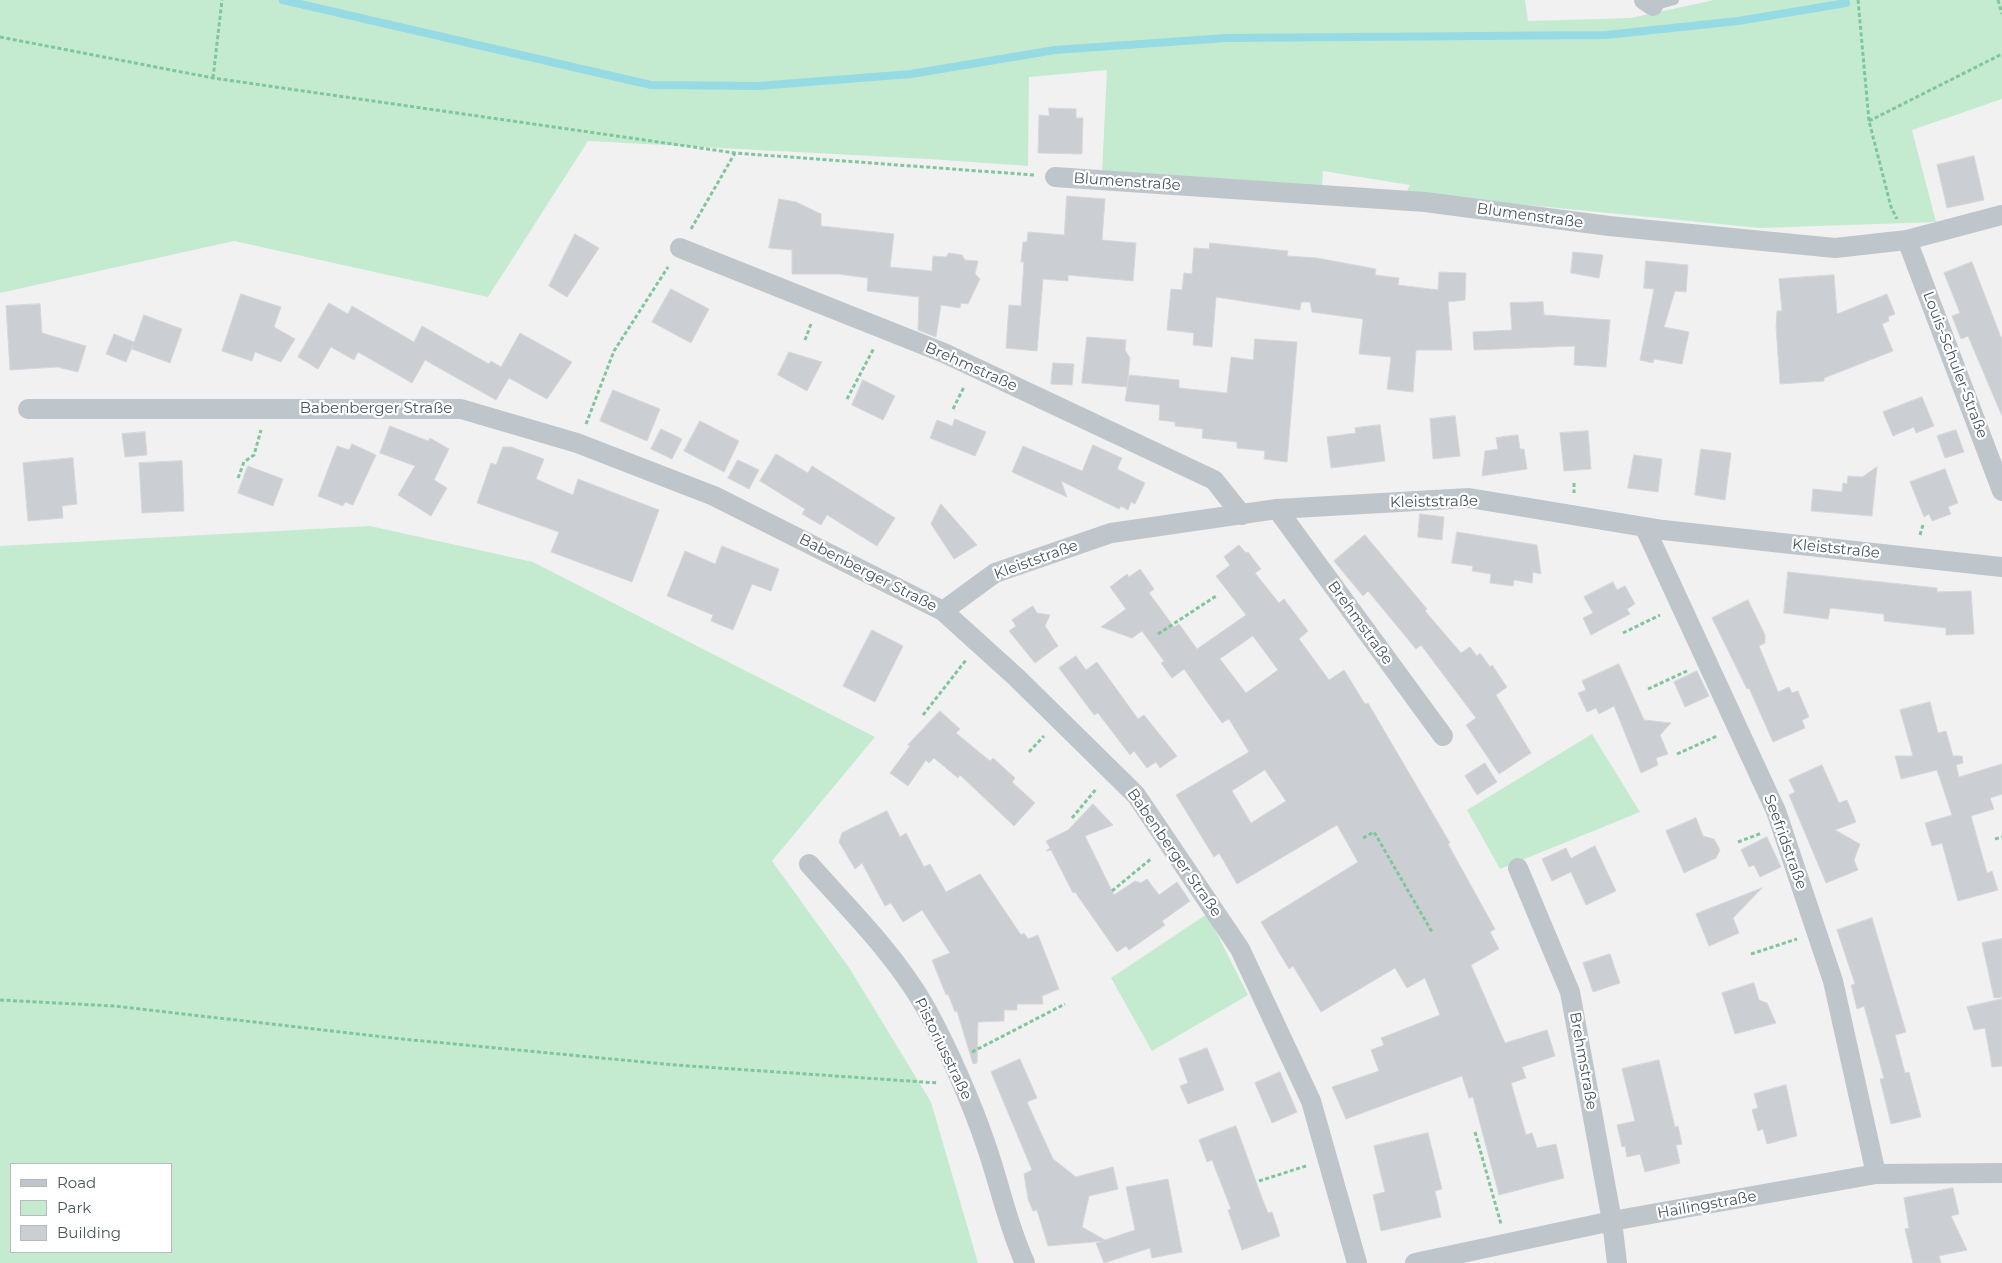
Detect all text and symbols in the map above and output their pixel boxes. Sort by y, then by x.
street label: Blumenstraße [1073,169,1181,195]
street label: Blumenstraße [1476,200,1584,232]
street label: Louis-Schuler-Straße [1919,289,1991,441]
street label: Brehmstraße [922,339,1020,395]
street label: Babenberger Straße [300,400,452,418]
street label: Kleiststraße [1390,492,1478,512]
street label: Babenberger Straße [796,530,940,616]
street label: Kleiststraße [1791,535,1881,563]
street label: Kleiststraße [992,537,1080,583]
street label: Brehmstraße [1324,578,1396,668]
street label: Babenberger Straße [1123,785,1225,921]
street label: Seefridstraße [1760,792,1810,892]
street label: Pistoriusstraße [910,995,976,1103]
street label: Brehmstraße [1566,1011,1600,1111]
legend [10,1163,172,1253]
text: Road [57,1173,96,1192]
street label: Hailingstraße [1656,1187,1758,1223]
text: Park [57,1198,91,1217]
text: Building [57,1223,121,1242]

